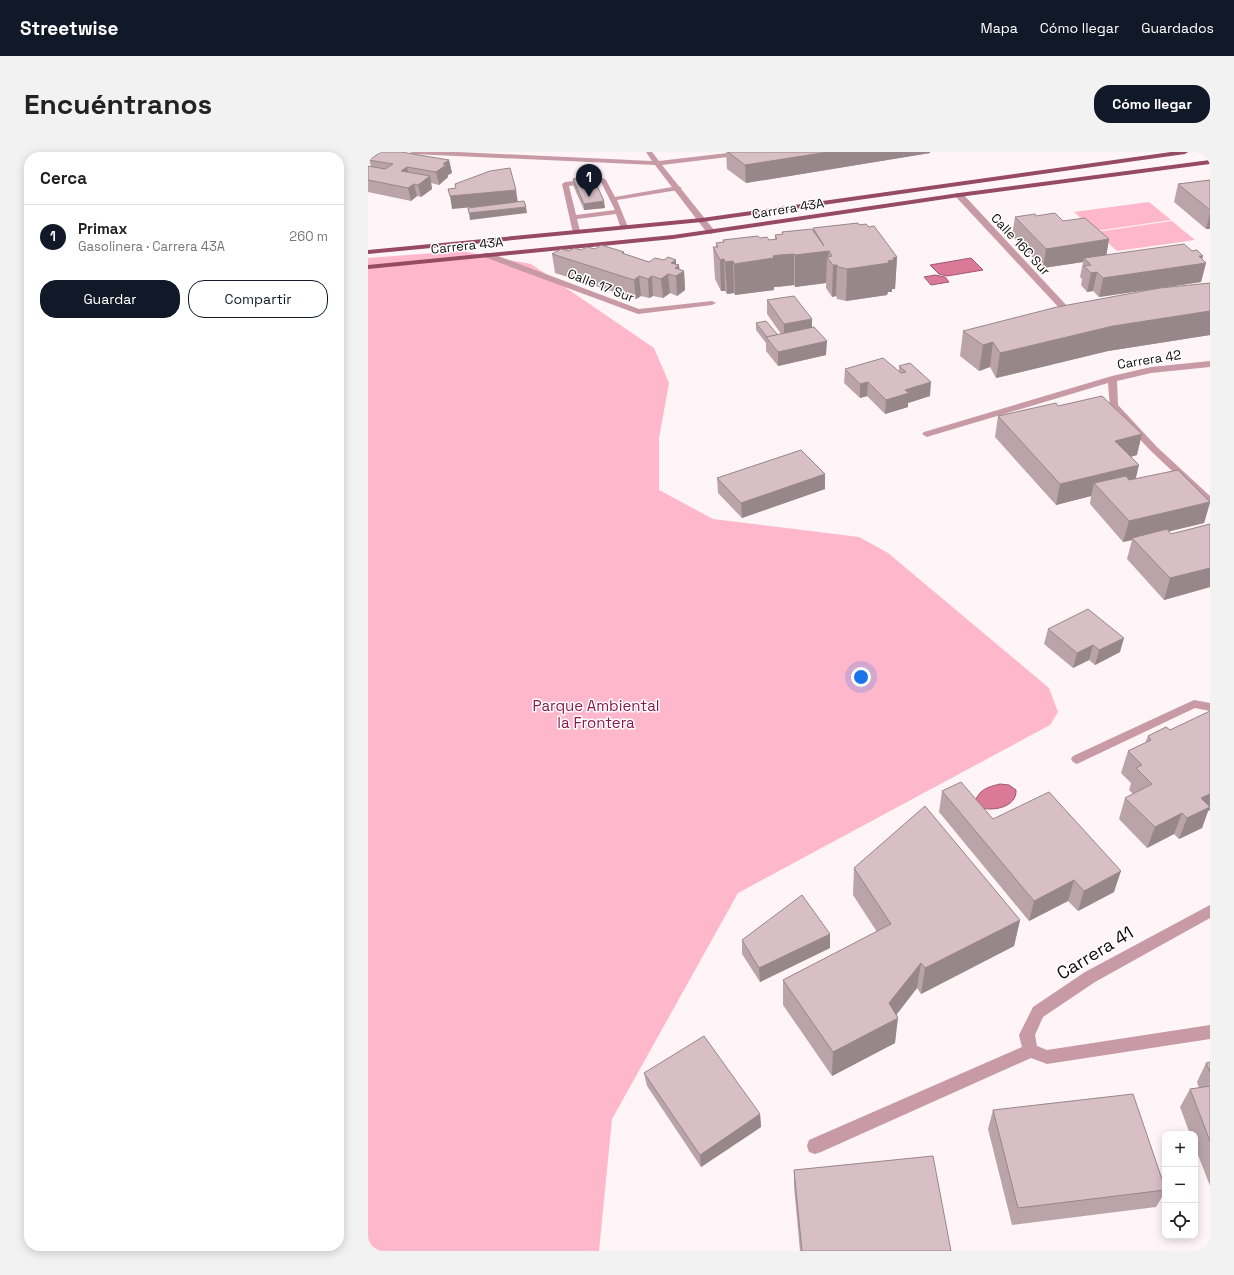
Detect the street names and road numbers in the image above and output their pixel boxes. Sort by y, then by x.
street label: Carrera 43A [751,194,825,223]
street label: Calle 16C Sur [987,210,1054,279]
street label: Carrera 43A [430,233,504,258]
street label: Calle 17 Sur [565,265,637,306]
street label: Carrera 42 [1116,346,1182,373]
street label: Carrera 41 [1052,921,1137,984]

